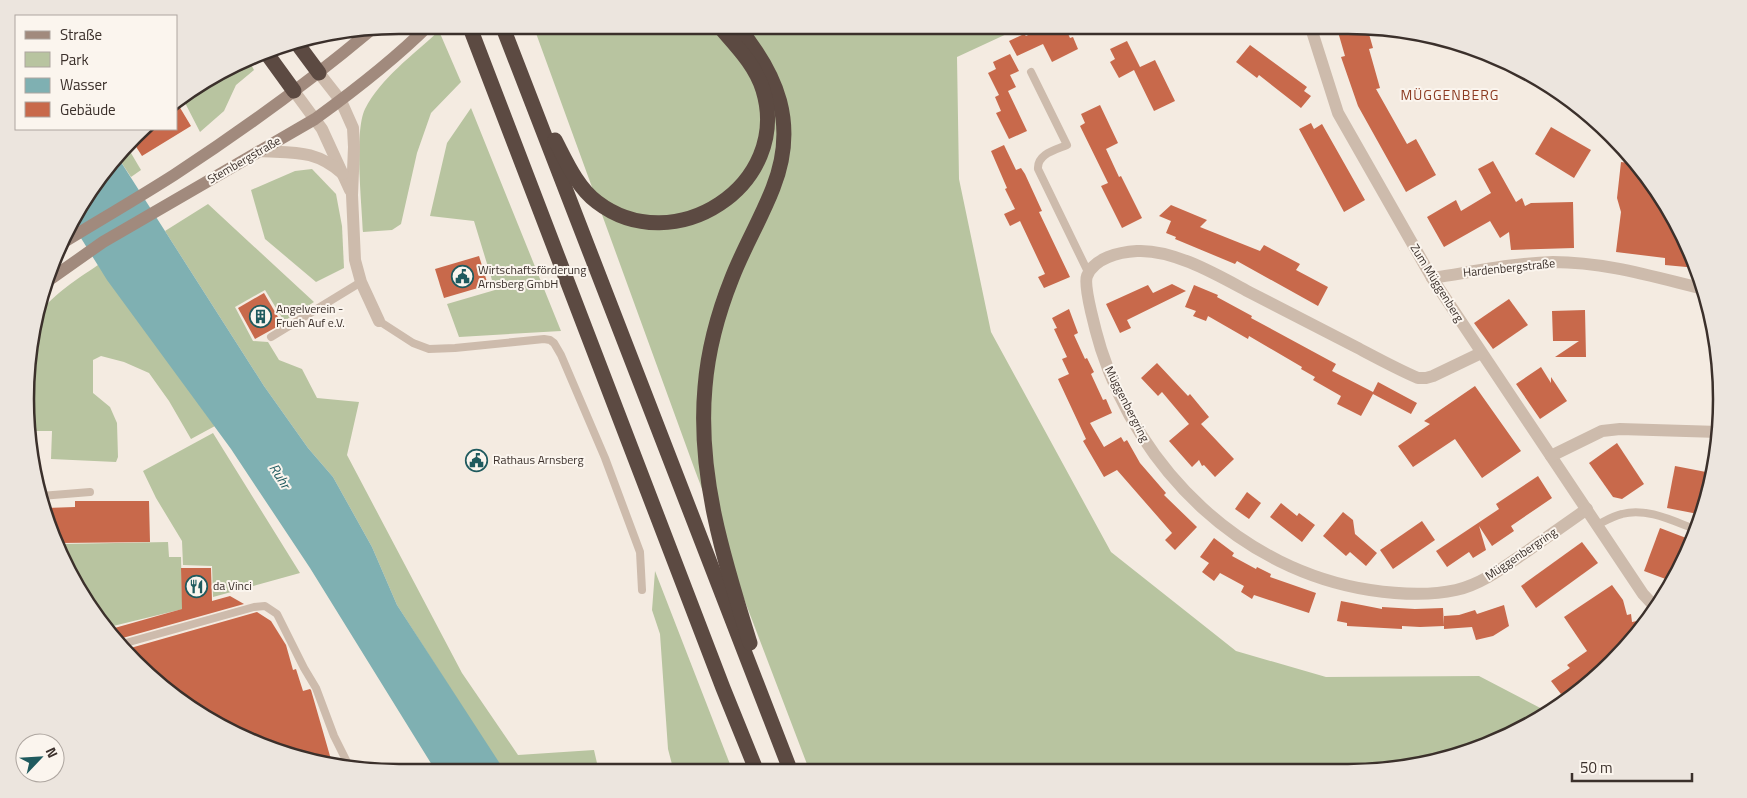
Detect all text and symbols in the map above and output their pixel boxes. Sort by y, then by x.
legend [15,15,178,130]
text: Straße [60,23,102,46]
text: Park [60,48,89,71]
text: Wasser [60,73,107,96]
district label: MÜGGENBERG [1401,84,1499,105]
text: Gebäude [60,98,116,121]
street label: Stembergstraße [203,131,284,188]
street label: Zum Müggenberg [1406,240,1469,326]
street label: Hardenbergstraße [1462,253,1556,282]
place label: Wirtschaftsförderung Arnsberg GmbH [478,260,586,293]
public building icon: Wirtschaftsförderung Arnsberg GmbH [450,265,474,289]
place label: Angelverein - Frueh Auf e.V. [276,299,345,332]
building icon: Angelverein - Frueh Auf e.V. [248,304,272,328]
street label: Müggenbergring [1100,362,1155,445]
public building icon: Rathaus Arnsberg [465,448,489,472]
place label: Rathaus Arnsberg [493,450,584,469]
water label: Ruhr [265,459,297,494]
street label: Müggenbergring [1481,522,1561,585]
restaurant icon: da Vinci [185,574,209,598]
place label: da Vinci [213,576,252,595]
north arrow [15,733,65,783]
text: N [41,743,64,761]
scale bar [1572,750,1692,782]
text: 50 m [1580,756,1613,779]

